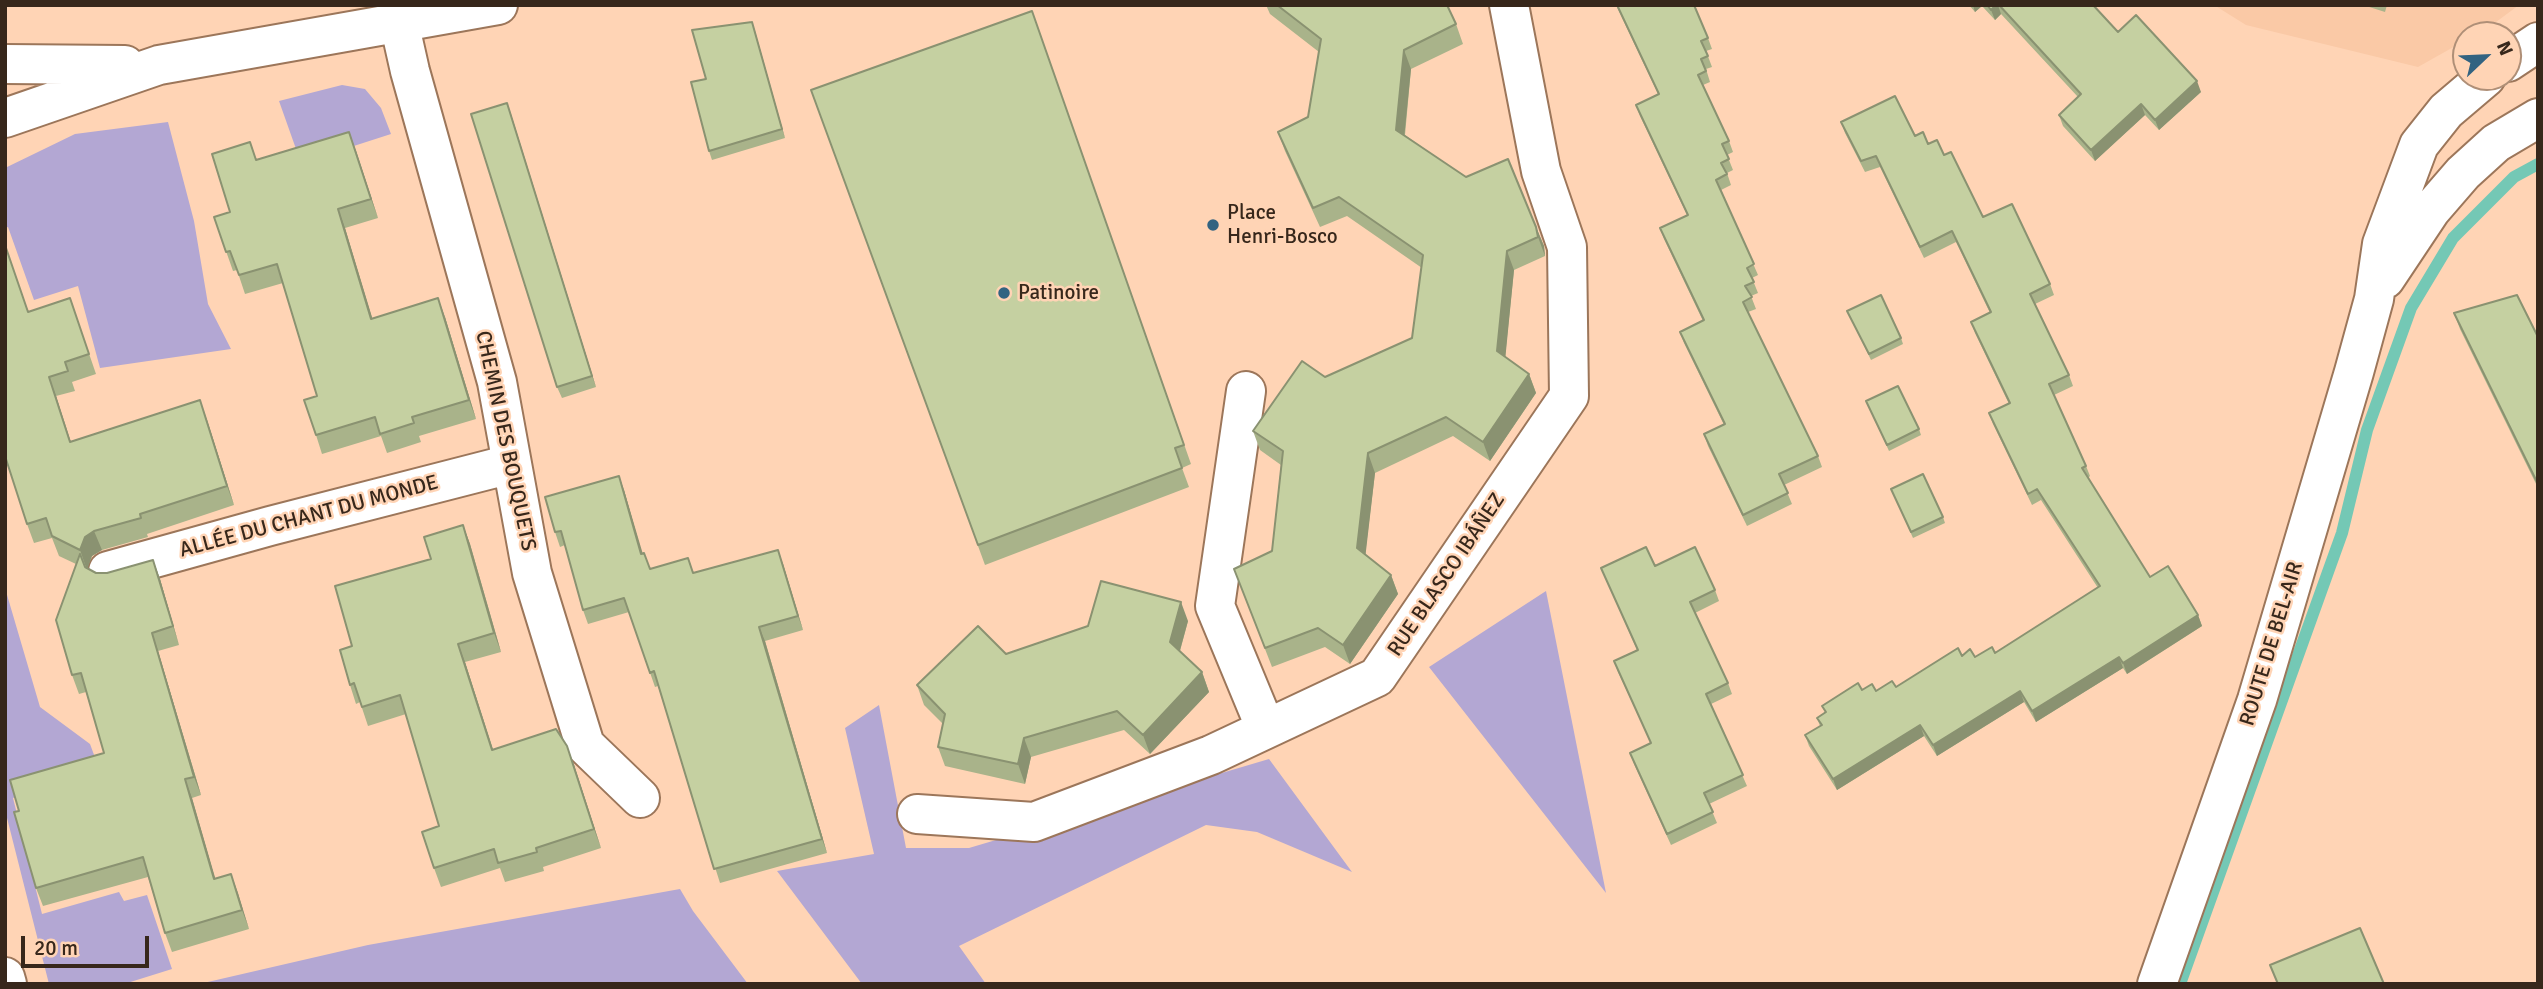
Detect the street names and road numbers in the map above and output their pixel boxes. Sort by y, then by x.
street label: CHEMIN DES BOUQUETS [469,329,541,553]
street label: ALLÉE DU CHANT DU MONDE [177,470,441,564]
street label: RUE BLASCO IBÁÑEZ [1383,489,1511,661]
street label: ROUTE DE BEL-AIR [2235,559,2309,729]

